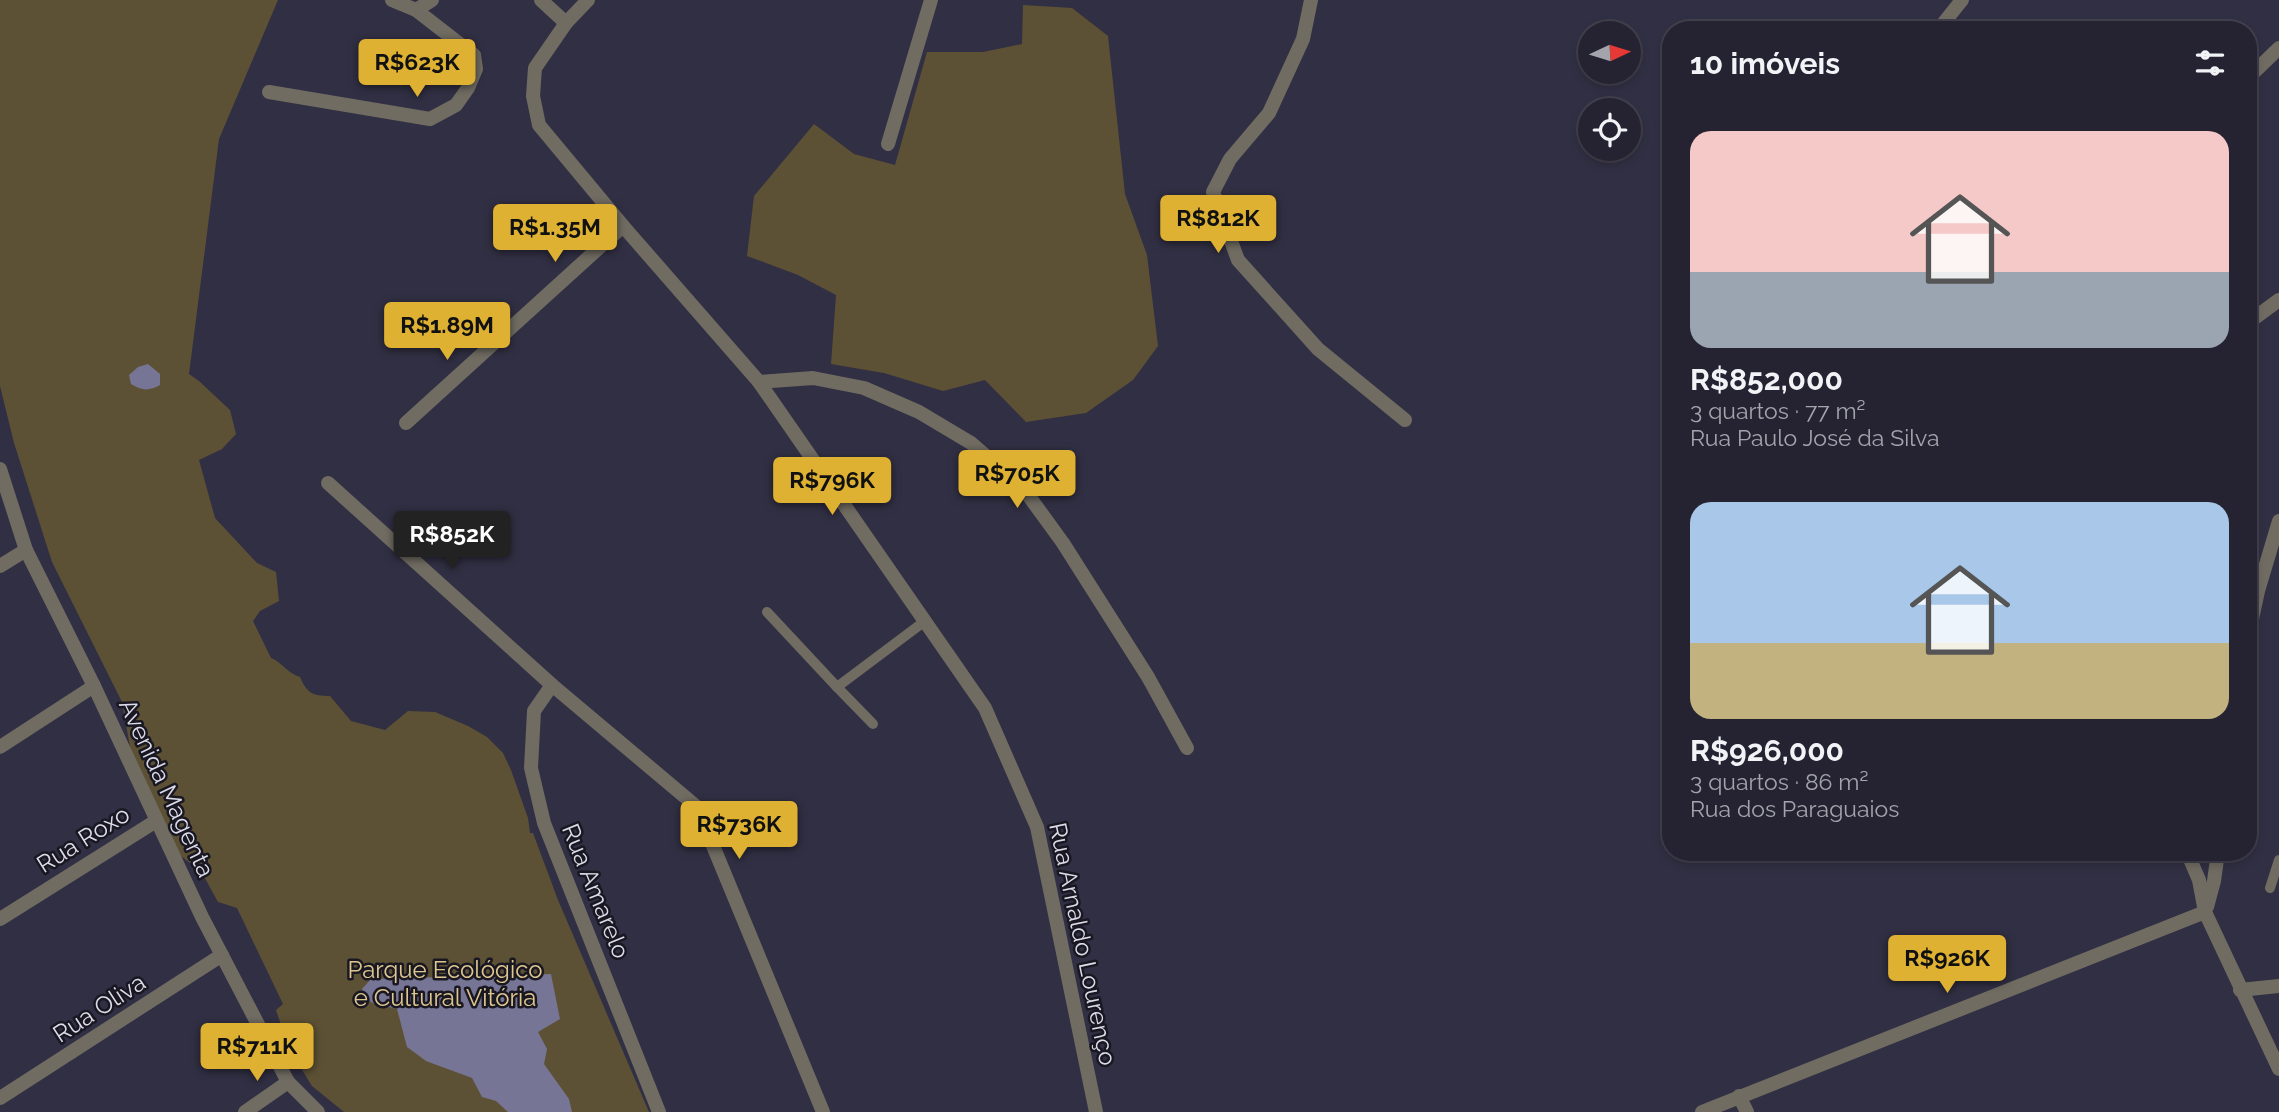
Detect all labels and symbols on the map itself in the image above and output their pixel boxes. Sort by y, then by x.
north arrow [1578,21,1642,84]
pin: R$623K [360,40,474,99]
pin: R$812K [1161,196,1275,255]
pin: R$1.35M [490,204,620,264]
pin: R$1.89M [382,302,512,362]
pin: R$705K [960,450,1074,510]
pin: R$796K [775,458,889,517]
pin: R$852K [395,512,509,571]
street label: Avenida Magenta [113,694,221,882]
street label: Rua Roxo [31,799,135,879]
pin: R$736K [682,802,796,861]
street label: Rua Amarelo [556,820,636,962]
street label: Rua Arnaldo Lourenço [1043,820,1123,1068]
pin: R$926K [1890,936,2004,995]
park label: Parque Ecológico e Cultural Vitória [347,955,543,1012]
street label: Rua Oliva [47,967,151,1049]
pin: R$711K [200,1024,314,1083]

